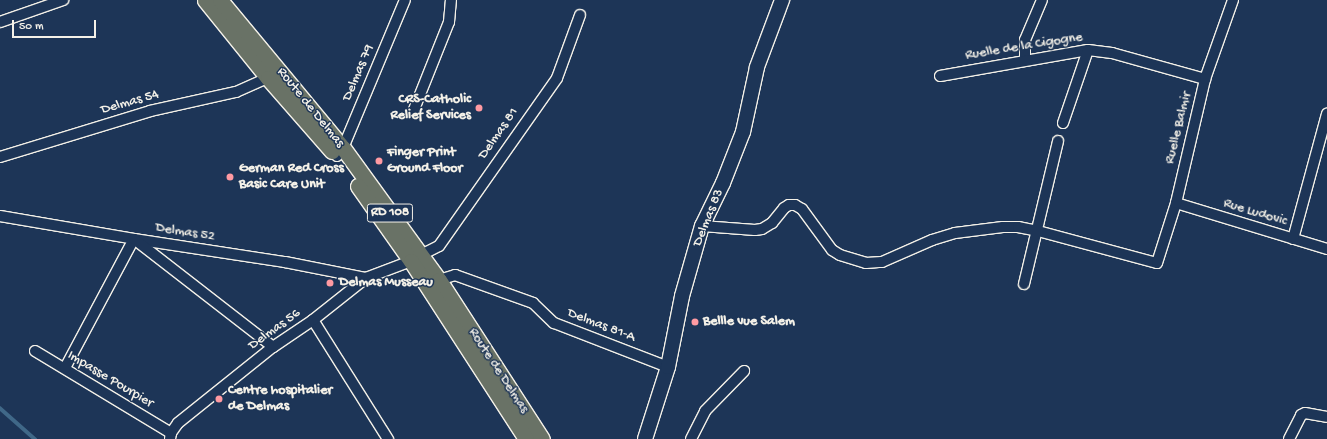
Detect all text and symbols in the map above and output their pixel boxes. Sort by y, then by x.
scale bar [14,12,98,38]
text: 50 m [19,20,44,34]
street label: Ruelle de la Cigogne [964,29,1084,65]
street label: Delmas 79 [340,42,378,104]
street label: Route de Delmas [272,64,348,152]
street label: Delmas 54 [99,87,161,119]
street label: Ruelle Balmir [1162,90,1196,166]
place label: CRS-Catholic Relief Services [390,92,471,124]
marker: CRS-Catholic Relief Services [474,103,484,113]
street label: Delmas 81 [475,105,523,163]
place label: Finger Print Ground Floor [387,145,463,178]
marker: Finger Print Ground Floor [374,156,384,166]
place label: German Red Cross Basic Care Unit [239,161,344,194]
marker: German Red Cross Basic Care Unit [224,171,236,183]
street label: Delmas 83 [690,187,728,249]
street label: Rue Ludovic [1221,195,1289,231]
road number: RD 108 [366,202,414,224]
street label: Delmas 52 [154,220,216,246]
place label: Delmas Musseau [339,275,433,291]
marker: Delmas Musseau [324,277,336,289]
street label: Delmas 81-A [565,305,637,347]
street label: Delmas 56 [246,306,304,354]
place label: Bellle vue Salem [703,314,795,330]
marker: Bellle vue Salem [690,317,700,327]
street label: Route de Delmas [464,325,532,417]
street label: Impasse Pourpier [64,348,156,412]
place label: Centre hospitalier de Delmas [228,383,332,416]
marker: Centre hospitalier de Delmas [213,393,225,405]

